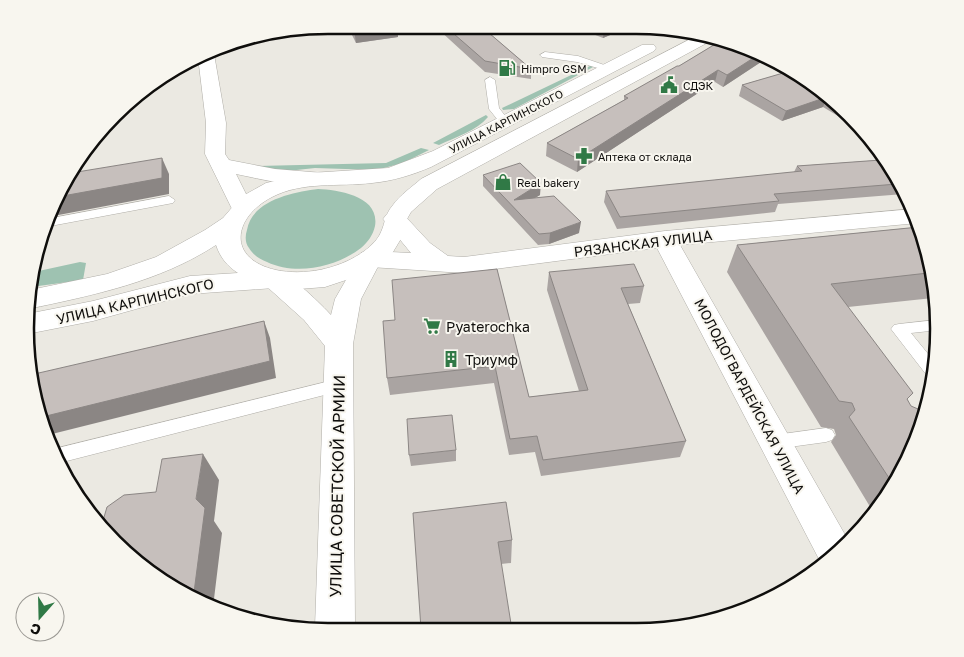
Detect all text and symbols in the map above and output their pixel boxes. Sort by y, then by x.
fuel station icon: Himpro GSM [497,58,517,78]
place label: Himpro GSM [521,62,587,75]
public building icon: СДЭК [659,75,679,95]
place label: СДЭК [683,79,714,92]
street label: УЛИЦА КАРПИНСКОГО [447,87,565,155]
pharmacy icon: Аптека от склада [574,146,594,166]
place label: Аптека от склада [598,150,692,163]
shop icon: Real bakery [493,172,513,192]
place label: Real bakery [517,176,579,189]
street label: РЯЗАНСКАЯ УЛИЦА [573,226,714,260]
street label: УЛИЦА КАРПИНСКОГО [55,275,215,327]
street label: МОЛОДОГВАРДЕЙСКАЯ УЛИЦА [691,295,809,497]
supermarket icon: Pyaterochka [422,316,442,336]
place label: Pyaterochka [446,318,530,335]
building icon: Триумф [441,349,461,369]
place label: Триумф [465,351,518,368]
street label: УЛИЦА СОВЕТСКОЙ АРМИИ [325,374,349,598]
north arrow [15,592,65,642]
text: С [28,620,43,639]

